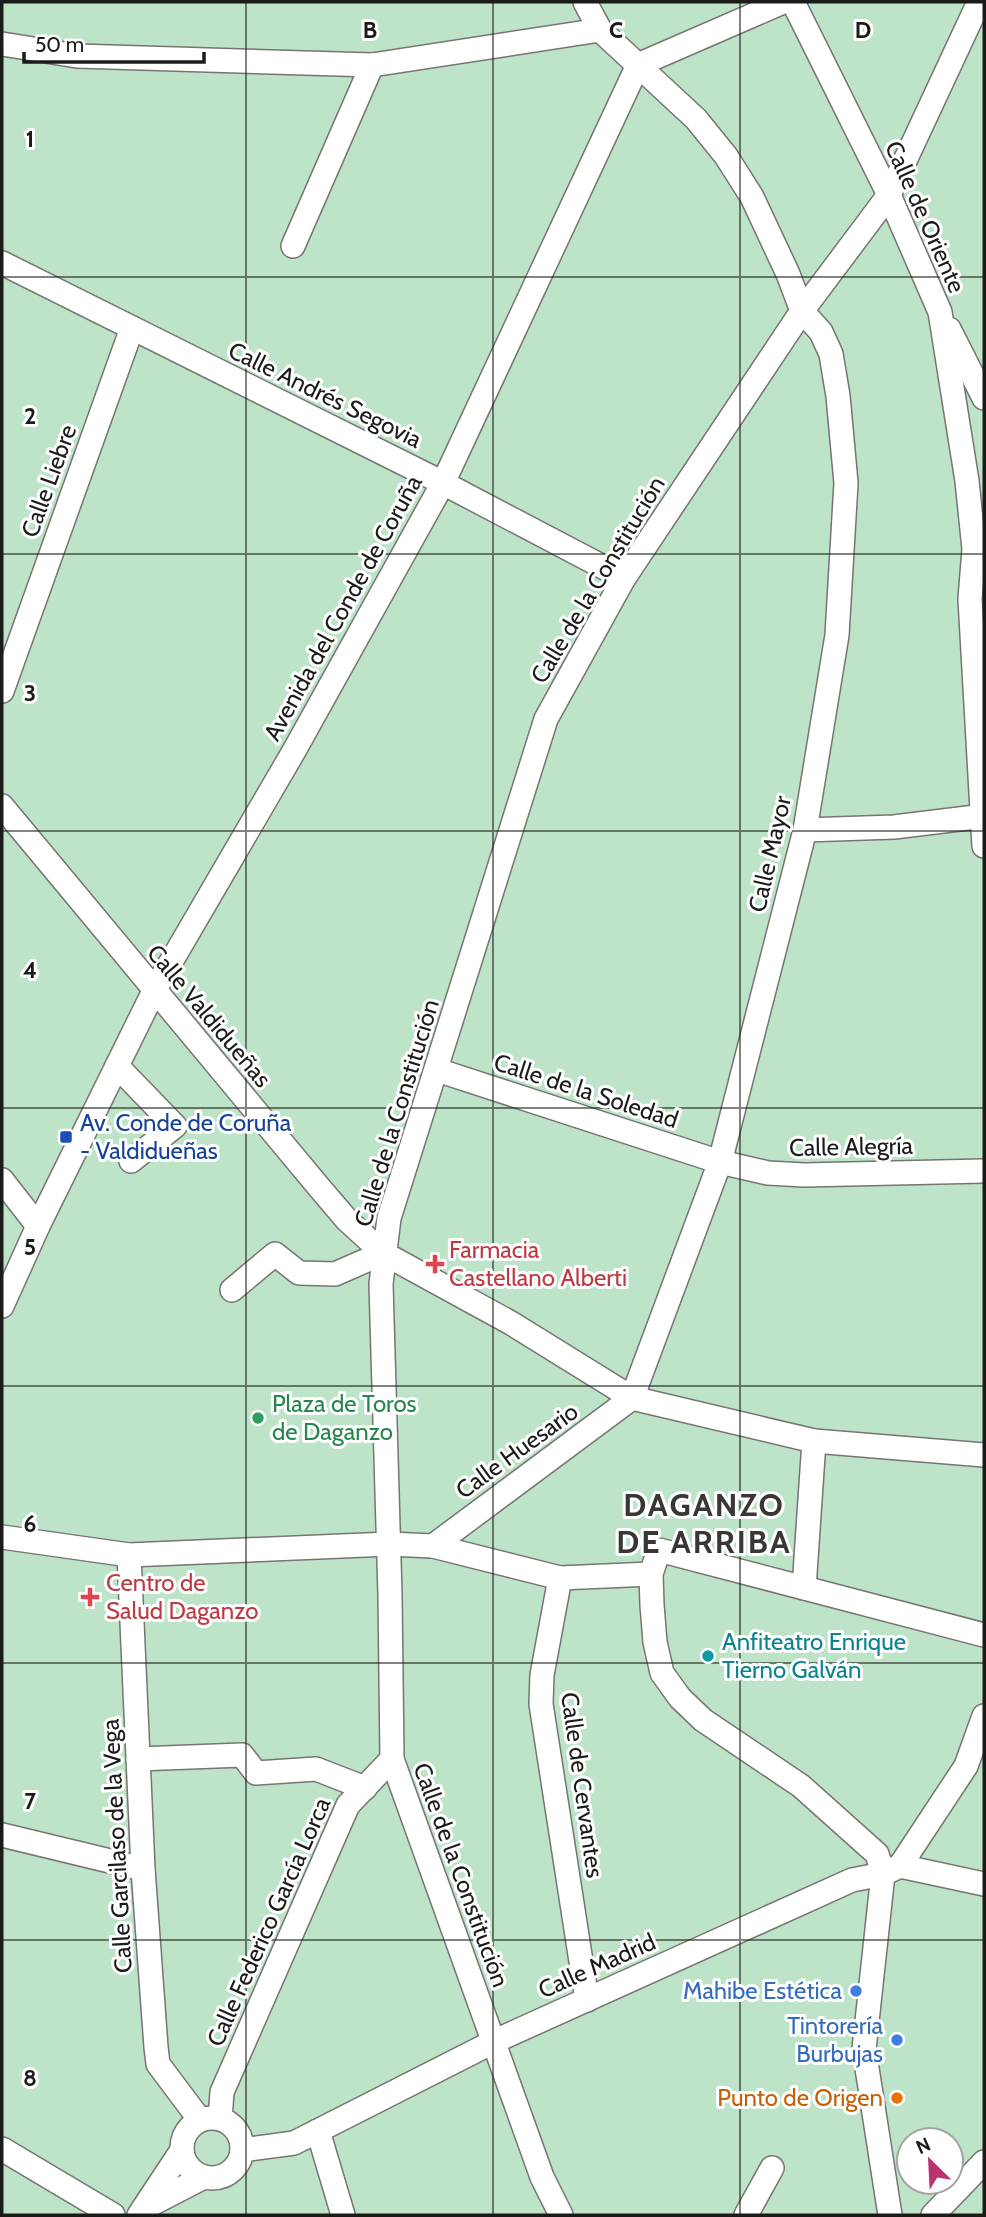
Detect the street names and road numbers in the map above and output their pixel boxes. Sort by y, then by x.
street label: Calle de Oriente [879,136,972,297]
street label: Calle Andrés Segovia [224,335,427,454]
street label: Calle Liebre [15,421,82,541]
street label: Avenida del Conde de Coruña [257,470,428,746]
street label: Calle de la Constitución [524,471,671,688]
street label: Calle Mayor [742,793,797,915]
street label: Calle Valdidueñas [141,938,278,1093]
street label: Calle de la Constitución [348,996,445,1230]
street label: Calle de la Soledad [490,1047,682,1134]
street label: Calle Alegría [789,1131,914,1162]
street label: Calle Huesario [450,1397,584,1505]
street label: Calle de Cervantes [555,1690,610,1880]
street label: Calle Garcilaso de la Vega [95,1718,138,1974]
street label: Calle de la Constitución [407,1759,515,1991]
street label: Calle Federico García Lorca [201,1793,337,2051]
street label: Calle Madrid [534,1927,660,2004]

